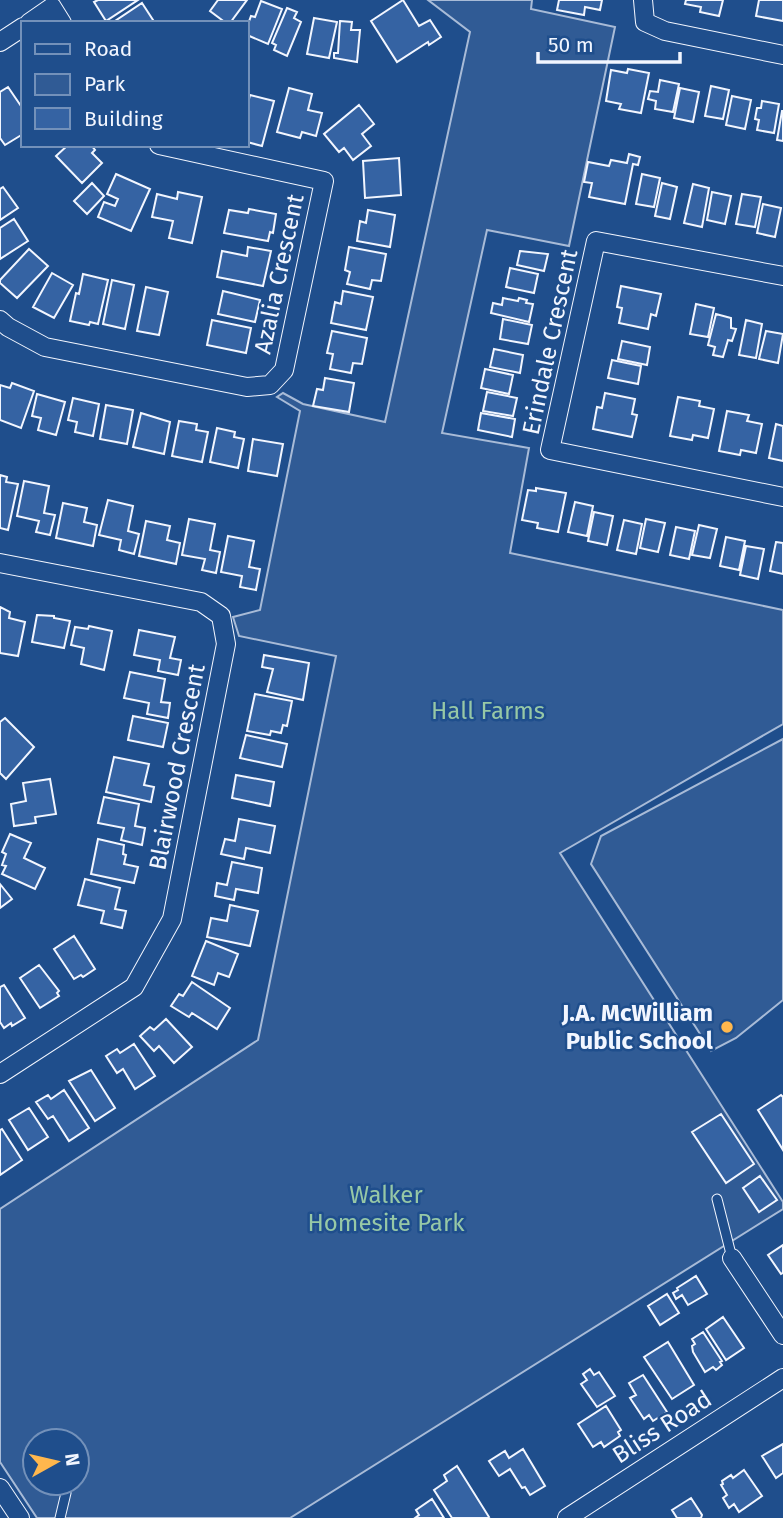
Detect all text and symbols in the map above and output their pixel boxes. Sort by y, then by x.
legend [21,21,248,147]
scale bar [538,21,680,65]
text: 50 m [548,32,594,58]
text: Road [84,36,132,62]
text: Park [84,71,126,97]
text: Building [84,106,163,132]
street label: Azalia Crescent [248,191,310,356]
street label: Erindale Crescent [517,246,583,437]
street label: Blairwood Crescent [143,661,211,872]
park label: Hall Farms [431,697,545,725]
place label: J.A. McWilliam Public School [561,999,714,1055]
marker: J.A. McWilliam Public School [719,1019,735,1035]
park label: Walker Homesite Park [308,1181,465,1237]
street label: Bliss Road [607,1385,717,1469]
north arrow [21,1427,91,1497]
text: N [60,1452,85,1468]

